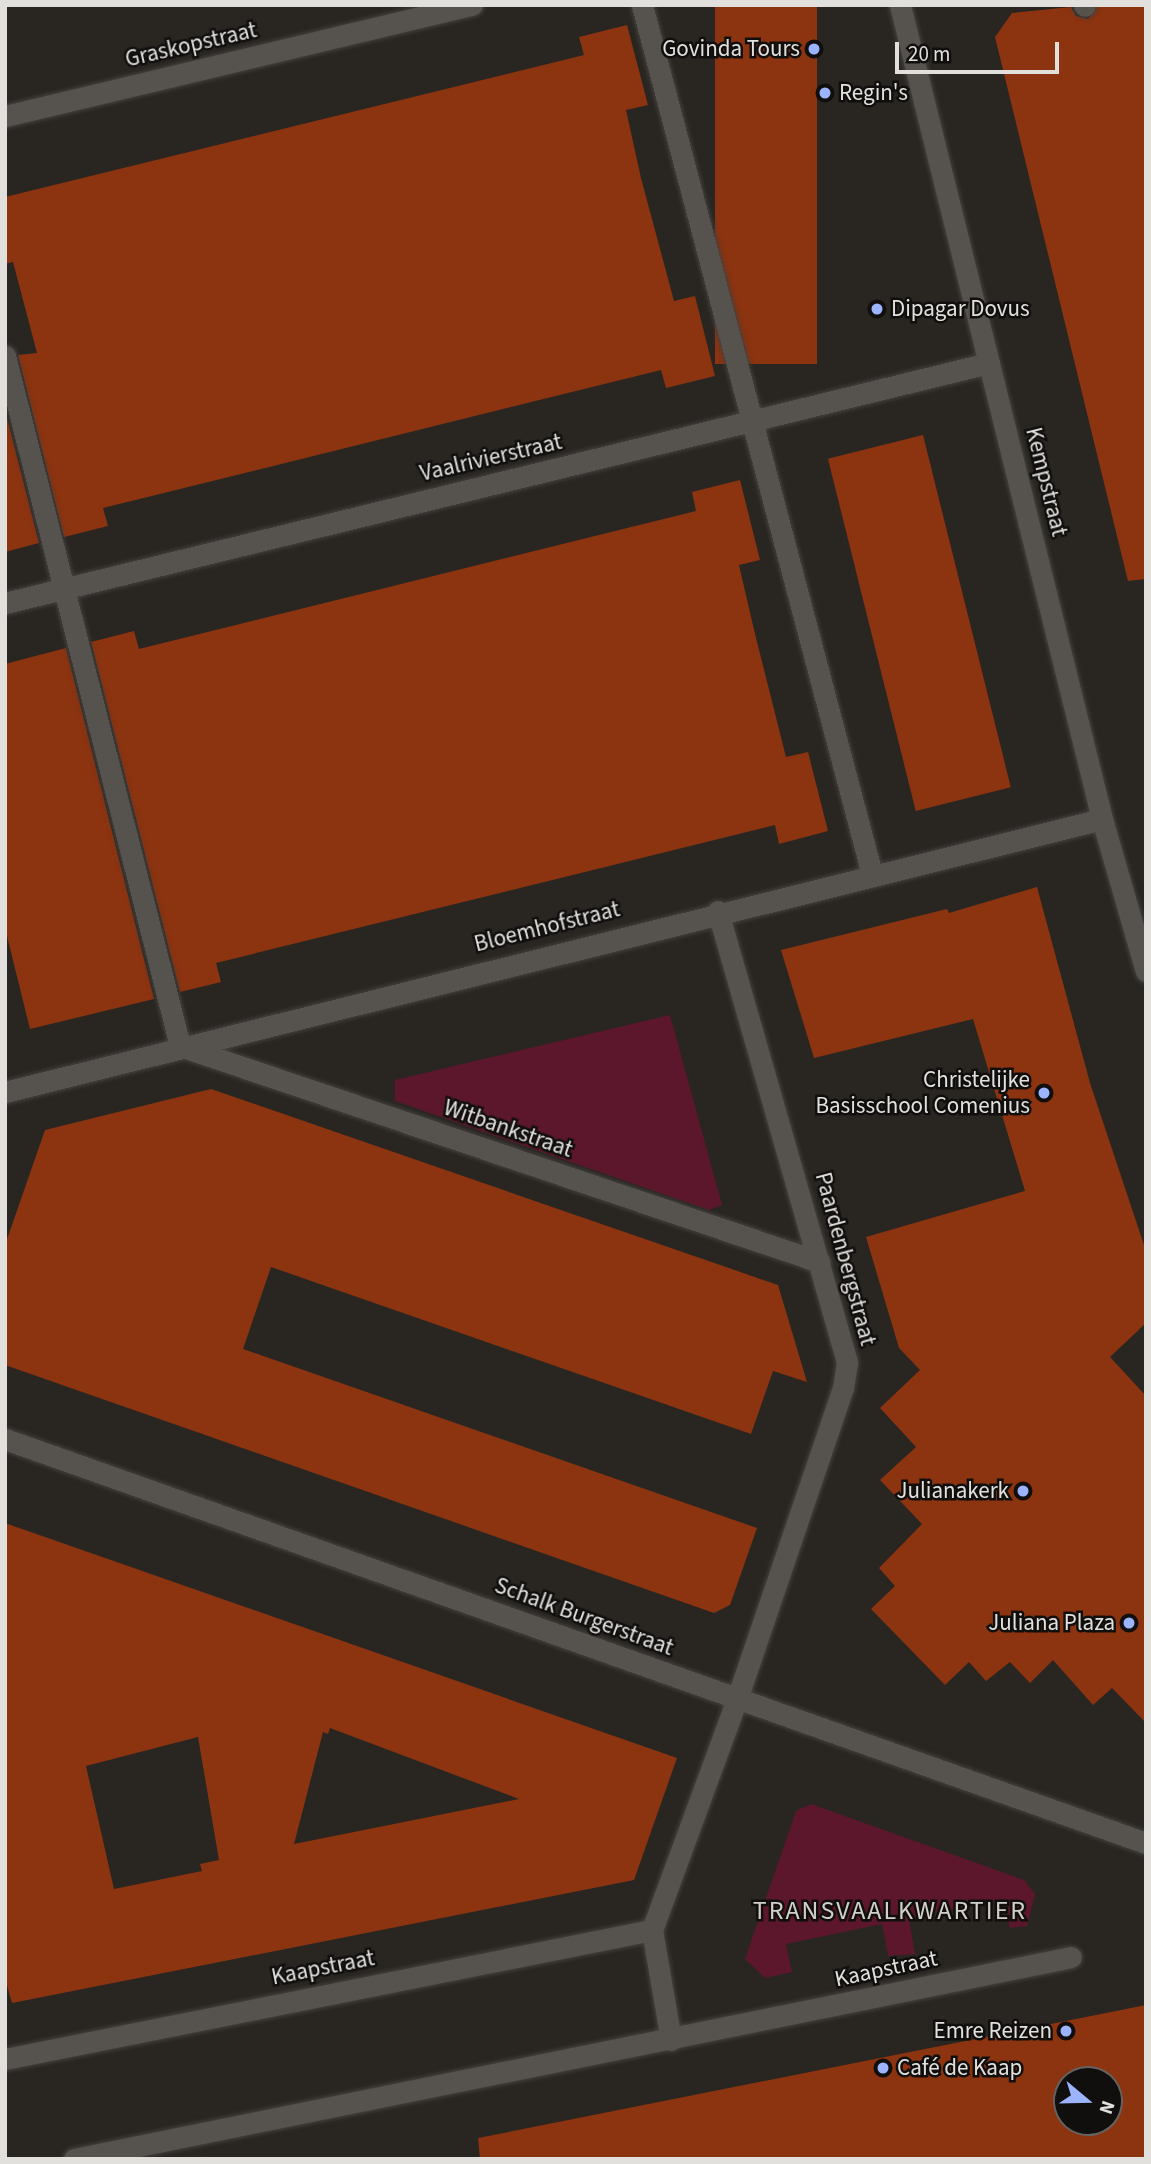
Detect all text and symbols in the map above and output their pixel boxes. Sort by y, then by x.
street label: Graskopstraat [123,16,259,74]
scale bar [899,28,1064,72]
place label: Govinda Tours [662,35,800,63]
text: 20 m [908,39,950,69]
marker: Govinda Tours [806,41,822,57]
place label: Regin's [839,79,908,107]
marker: Regin's [817,85,833,101]
place label: Dipagar Dovus [891,295,1030,323]
marker: Dipagar Dovus [869,301,885,317]
street label: Kempstraat [1019,425,1073,539]
street label: Vaalrivierstraat [417,428,565,488]
street label: Bloemhofstraat [471,896,623,958]
place label: Christelijke Basisschool Comenius [815,1066,1030,1120]
marker: Christelijke Basisschool Comenius [1036,1085,1052,1101]
street label: Witbankstraat [440,1094,576,1164]
street label: Paardenbergstraat [809,1169,881,1349]
place label: Julianakerk [896,1477,1009,1505]
marker: Julianakerk [1015,1483,1031,1499]
street label: Schalk Burgerstraat [491,1572,677,1662]
place label: Juliana Plaza [988,1609,1115,1637]
marker: Juliana Plaza [1121,1615,1137,1631]
district label: TRANSVAALKWARTIER [755,1895,1025,1927]
street label: Kaapstraat [269,1945,377,1991]
street label: Kaapstraat [832,1945,940,1993]
place label: Emre Reizen [934,2017,1052,2045]
marker: Emre Reizen [1058,2023,1074,2039]
place label: Café de Kaap [897,2054,1022,2082]
marker: Café de Kaap [875,2060,891,2076]
north arrow [1053,2066,1123,2136]
text: N [1092,2097,1121,2118]

